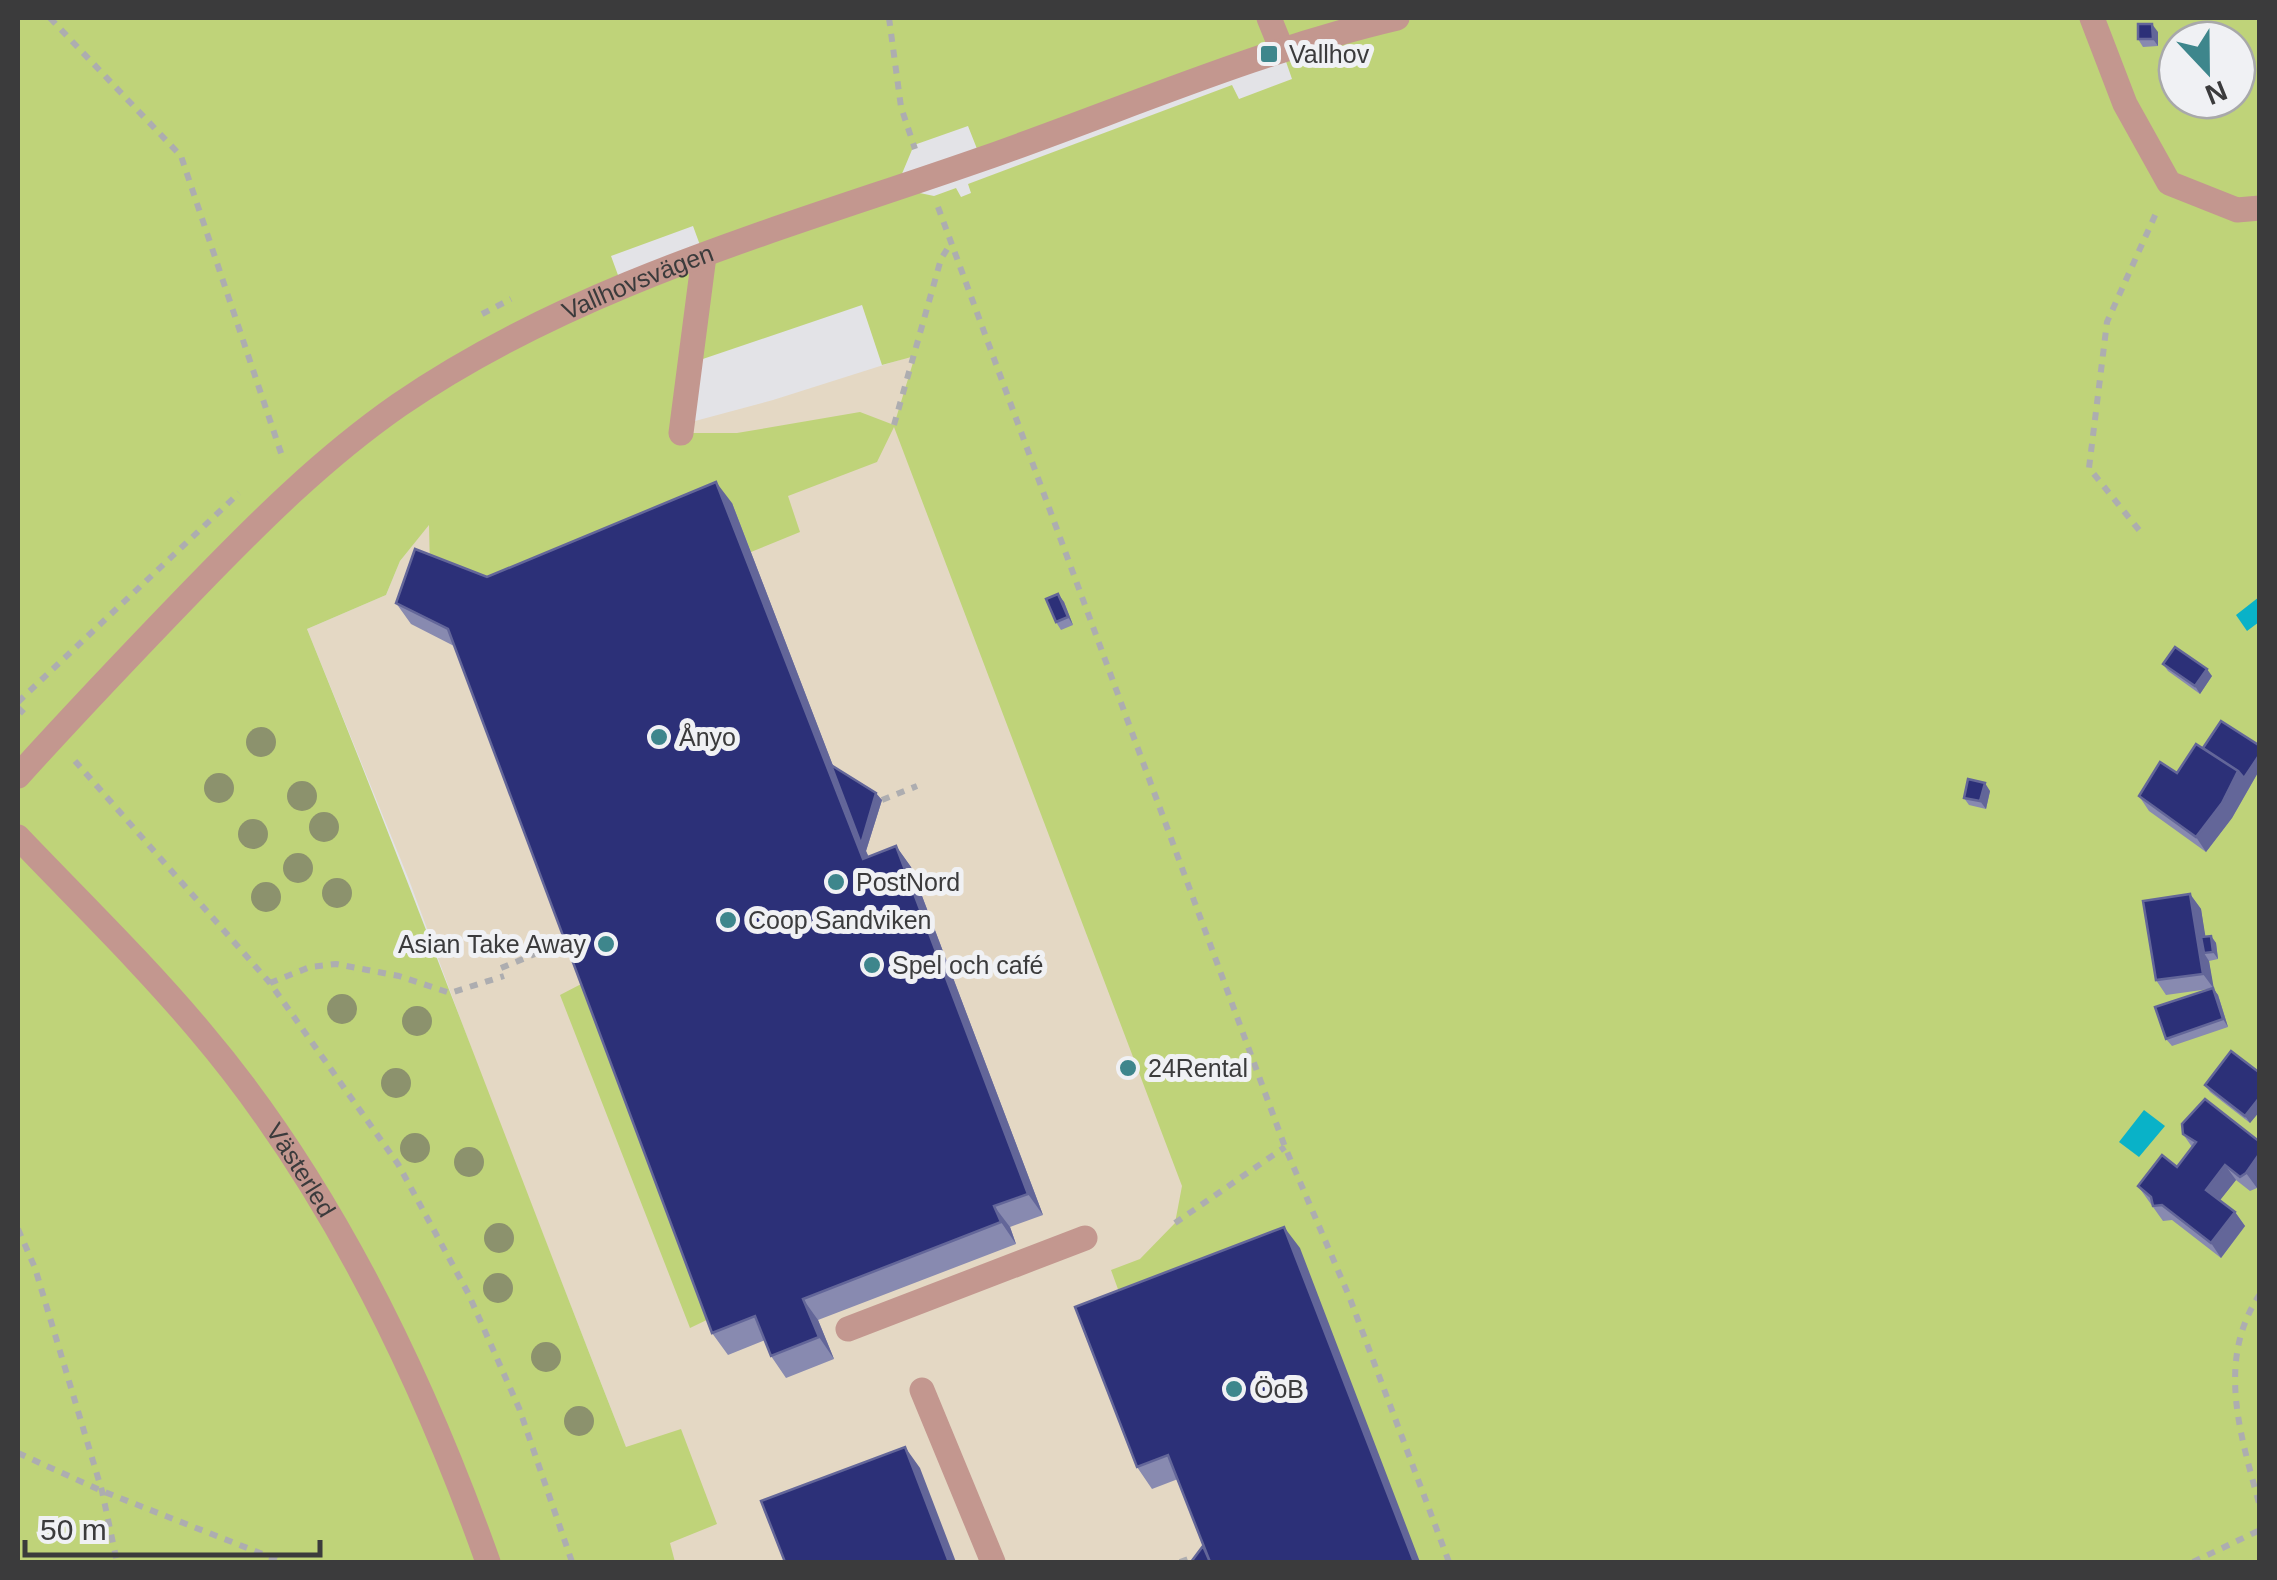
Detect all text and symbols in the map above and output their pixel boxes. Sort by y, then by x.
north arrow [2157,20,2257,120]
place label: Vallhov [1289,40,1370,68]
marker: Vallhov [1258,43,1280,65]
text: N [2201,75,2231,111]
street label: Vallhovsvägen [558,238,717,325]
place label: Ånyo [679,722,736,751]
marker: Ånyo [648,726,670,748]
place label: PostNord [856,868,960,896]
marker: PostNord [825,871,847,893]
place label: Coop Sandviken [748,906,931,934]
marker: Coop Sandviken [717,909,739,931]
place label: Asian Take Away [398,930,586,958]
marker: Asian Take Away [595,933,617,955]
place label: Spel och café [892,951,1044,979]
marker: Spel och café [861,954,883,976]
place label: 24Rental [1148,1054,1248,1082]
marker: 24Rental [1117,1057,1139,1079]
street label: Västerled [261,1118,341,1222]
place label: ÖoB [1254,1375,1304,1403]
marker: ÖoB [1223,1378,1245,1400]
scale bar [25,1495,320,1557]
text: 50 m [40,1513,107,1546]

